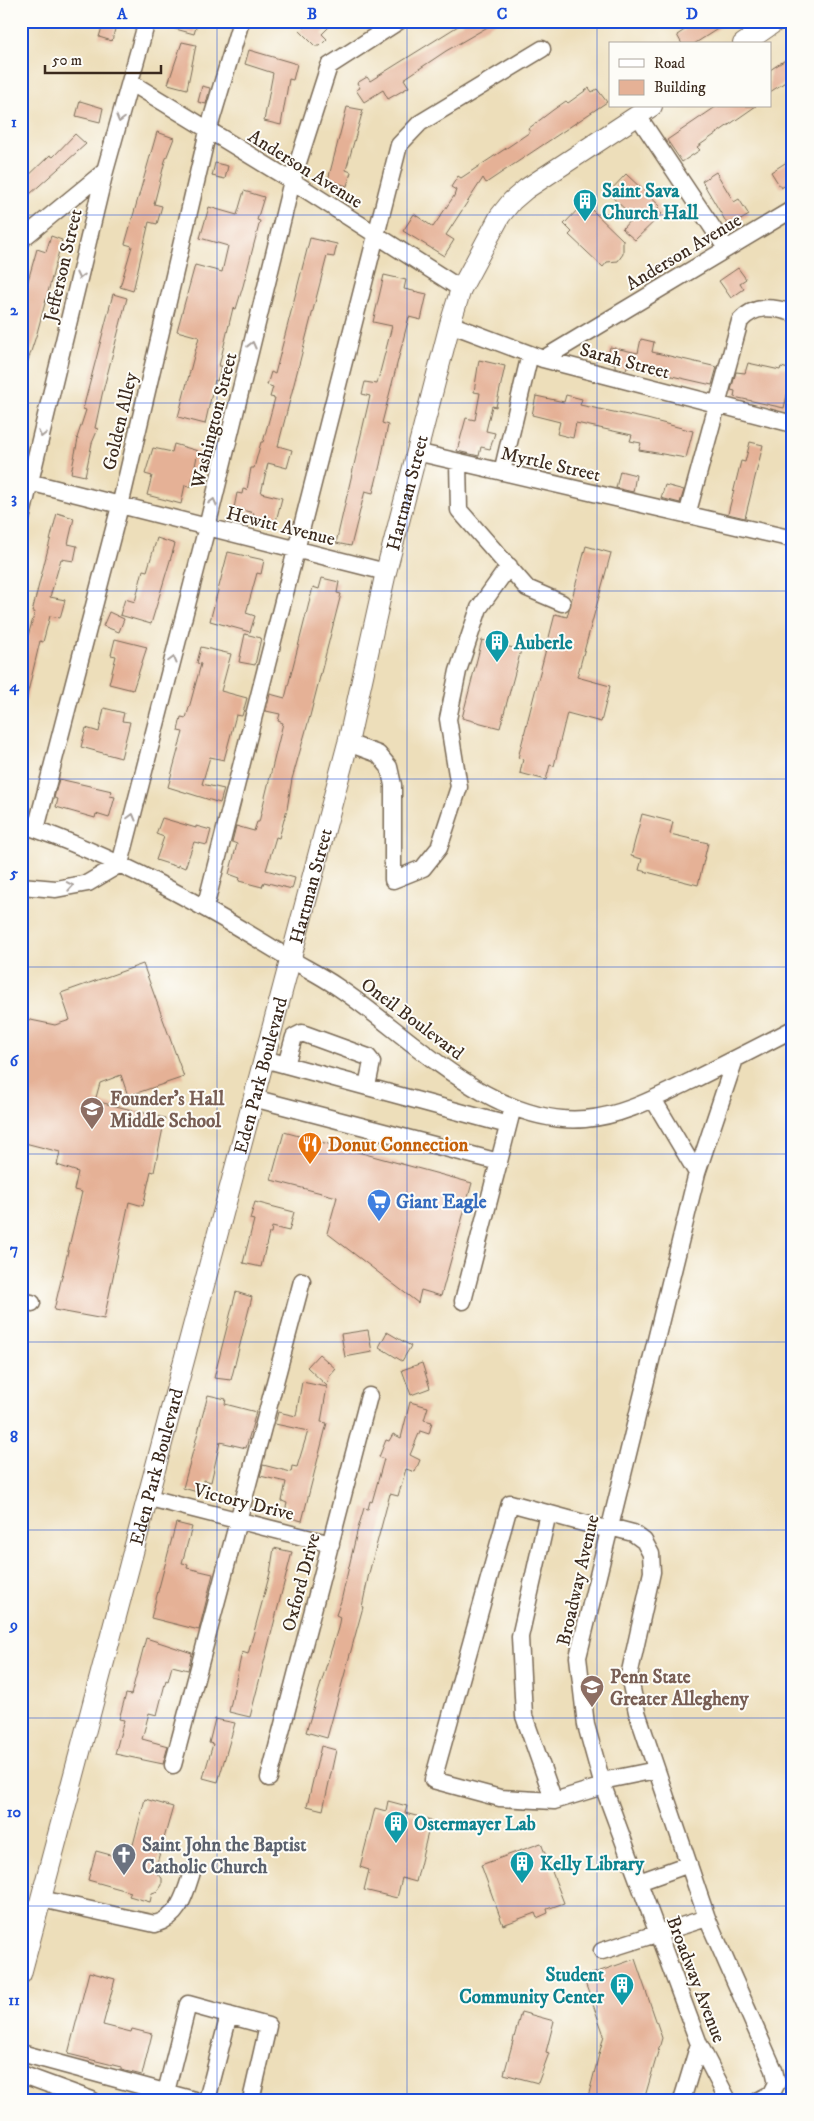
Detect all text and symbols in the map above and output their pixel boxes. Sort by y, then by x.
text: A [116,4,128,24]
text: B [307,4,317,24]
text: C [497,4,507,24]
text: D [686,4,698,24]
scale bar [45,42,161,74]
legend [609,42,772,108]
text: 50 m [52,51,82,70]
text: Road [654,54,686,73]
text: Building [654,78,706,97]
text: 1 [11,112,17,132]
one-way arrow [115,114,125,122]
street label: Anderson Avenue [244,125,367,214]
place label: Saint Sava Church Hall [602,180,699,225]
building icon: Saint Sava Church Hall [572,188,598,222]
street label: Jefferson Street [39,207,88,326]
street label: Anderson Avenue [622,209,746,296]
one-way arrow [75,272,86,281]
text: 2 [10,300,19,320]
street label: Sarah Street [577,338,672,384]
one-way arrow [246,340,257,349]
street label: Washington Street [186,350,242,492]
street label: Golden Alley [98,369,143,473]
one-way arrow [37,430,48,439]
street label: Hartman Street [382,433,434,553]
street label: Myrtle Street [499,442,603,487]
text: 3 [11,488,17,508]
one-way arrow [207,498,218,507]
street label: Hewitt Avenue [224,502,338,551]
building icon: Auberle [484,629,510,663]
place label: Auberle [513,632,573,655]
one-way arrow [167,655,178,664]
text: 4 [8,676,19,696]
one-way arrow [126,813,137,822]
street label: Hartman Street [285,826,338,946]
text: 5 [9,863,18,883]
one-way arrow [65,882,74,892]
street label: Oneil Boulevard [356,973,468,1066]
street label: Eden Park Boulevard [229,994,293,1156]
text: 6 [10,1051,20,1071]
place label: Founder's Hall Middle School [110,1088,224,1133]
school or university icon: Founder's Hall Middle School [79,1096,105,1130]
restaurant icon: Donut Connection [297,1131,323,1165]
place label: Donut Connection [328,1134,470,1157]
supermarket icon: Giant Eagle [366,1188,392,1222]
place label: Giant Eagle [396,1191,487,1214]
text: 7 [10,1239,18,1259]
street label: Eden Park Boulevard [125,1386,189,1548]
text: 8 [10,1427,18,1447]
street label: Victory Drive [190,1479,296,1526]
street label: Broadway Avenue [552,1513,605,1648]
street label: Oxford Drive [277,1531,326,1634]
text: 9 [9,1615,18,1635]
place label: Penn State Greater Allegheny [610,1666,750,1711]
school or university icon: Penn State Greater Allegheny [579,1674,605,1708]
text: 10 [7,1802,22,1822]
building icon: Ostermayer Lab [383,1810,409,1844]
place label: Ostermayer Lab [414,1813,536,1836]
place label: Saint John the Baptist Catholic Church [142,1834,307,1879]
church icon: Saint John the Baptist Catholic Church [111,1842,137,1876]
building icon: Kelly Library [509,1850,535,1884]
place label: Kelly Library [540,1853,645,1876]
street label: Broadway Avenue [661,1913,730,2046]
place label: Student Community Center [459,1964,605,2009]
building icon: Student Community Center [609,1972,635,2006]
text: 11 [8,1990,20,2010]

